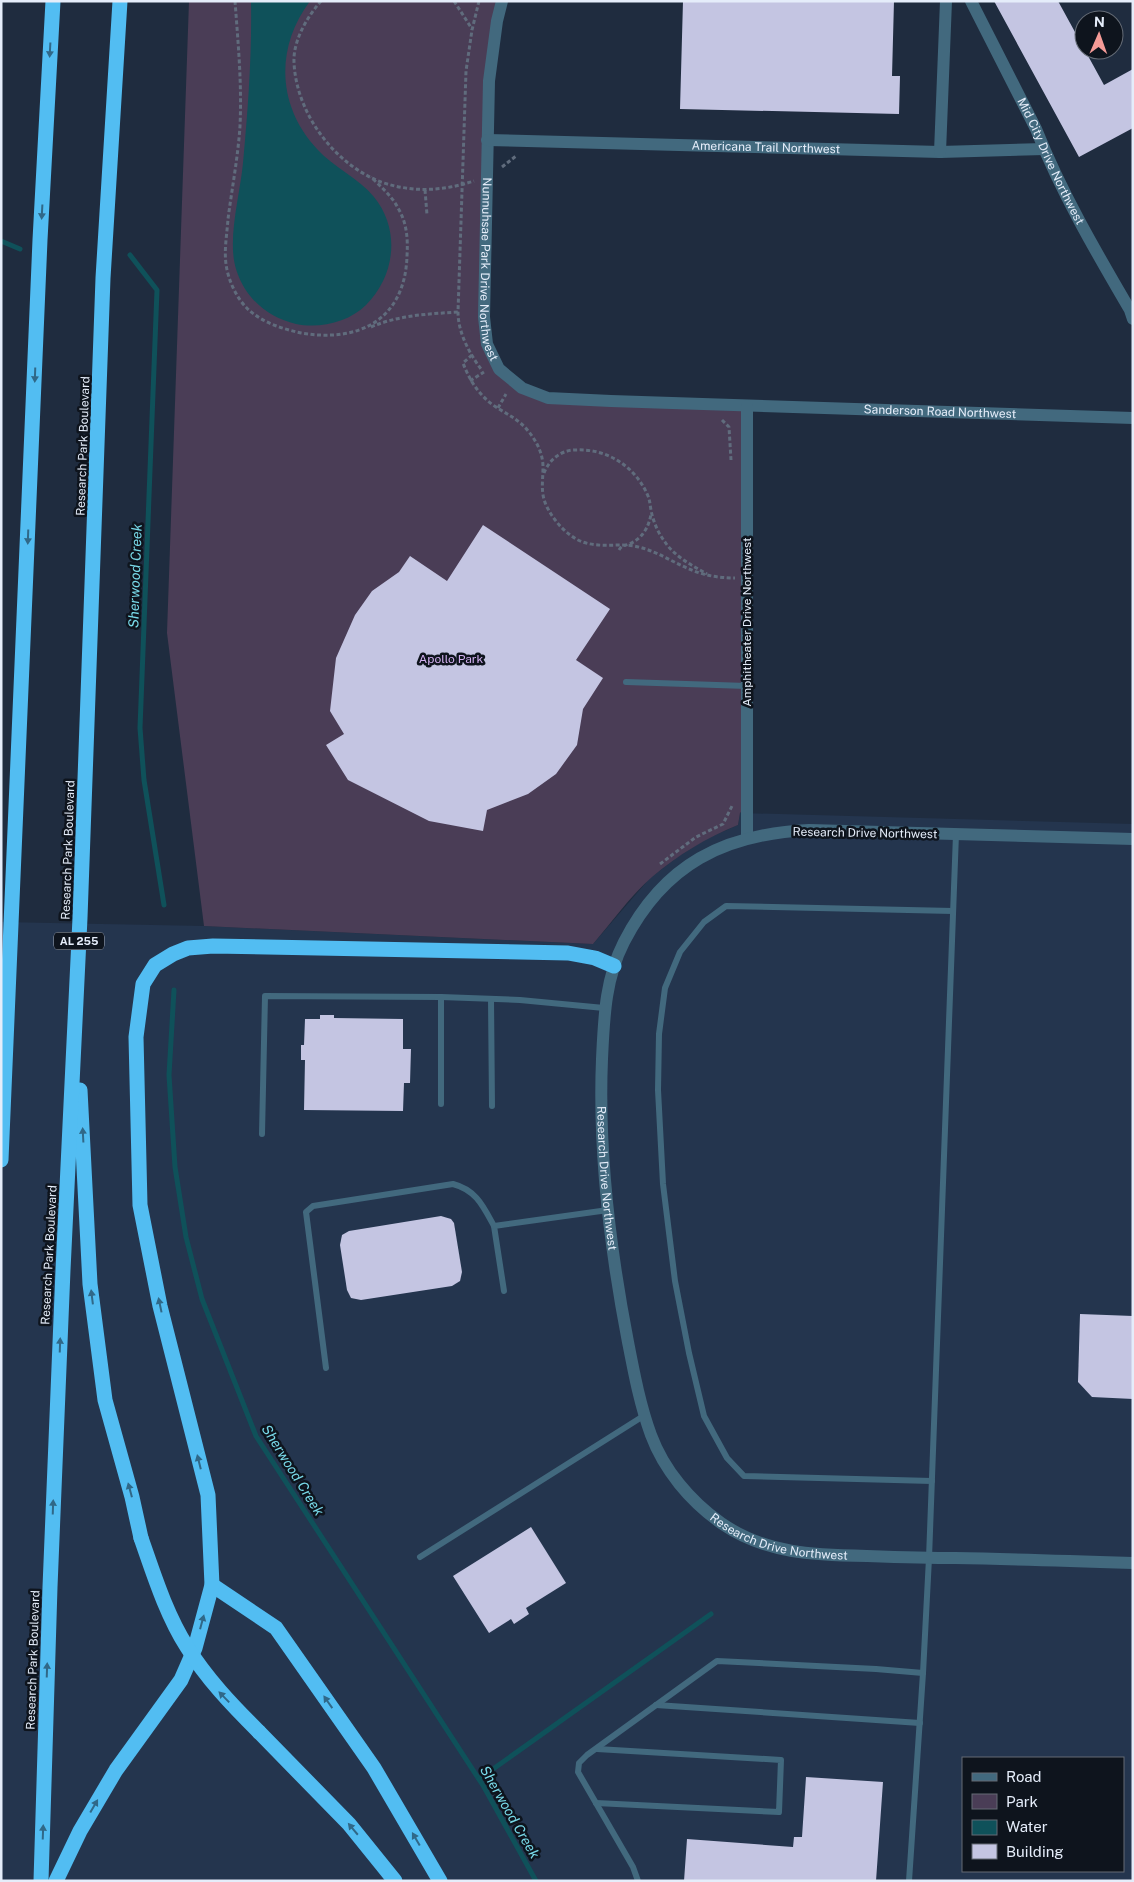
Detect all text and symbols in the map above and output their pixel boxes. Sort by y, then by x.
north arrow [1074,10,1124,60]
text: N [1094,14,1105,30]
one-way arrow [46,42,54,58]
street label: Mid City Drive Northwest [1014,96,1087,227]
street label: Americana Trail Northwest [691,138,841,156]
street label: Nunnuhsae Park Drive Northwest [477,177,501,364]
one-way arrow [37,204,45,220]
one-way arrow [31,367,39,383]
street label: Research Park Boulevard [74,376,92,516]
street label: Sanderson Road Northwest [863,402,1017,421]
water label: Sherwood Creek [125,523,145,628]
one-way arrow [24,529,32,545]
street label: Amphitheater Drive Northwest [740,537,754,707]
park label: Apollo Park [419,652,483,666]
street label: Research Park Boulevard [59,780,77,920]
street label: Research Drive Northwest [792,825,938,841]
road number: AL 255 [54,932,104,949]
street label: Research Drive Northwest [594,1106,620,1252]
one-way arrow [78,1126,86,1142]
street label: Research Park Boulevard [38,1185,60,1325]
one-way arrow [88,1289,96,1305]
one-way arrow [156,1297,164,1312]
one-way arrow [56,1337,64,1353]
water label: Sherwood Creek [259,1422,328,1519]
one-way arrow [195,1455,203,1470]
one-way arrow [126,1483,134,1498]
one-way arrow [49,1499,57,1515]
street label: Research Drive Northwest [707,1510,848,1563]
street label: Research Park Boulevard [24,1590,42,1730]
one-way arrow [199,1615,207,1630]
one-way arrow [44,1661,52,1677]
one-way arrow [219,1691,231,1703]
one-way arrow [323,1695,333,1709]
legend [962,1757,1124,1872]
water label: Sherwood Creek [477,1763,543,1862]
text: Road [1006,1768,1042,1785]
text: Park [1006,1793,1038,1810]
one-way arrow [90,1800,99,1813]
text: Water [1006,1818,1048,1835]
one-way arrow [348,1823,359,1836]
one-way arrow [39,1824,47,1840]
one-way arrow [411,1832,420,1845]
text: Building [1006,1843,1064,1860]

